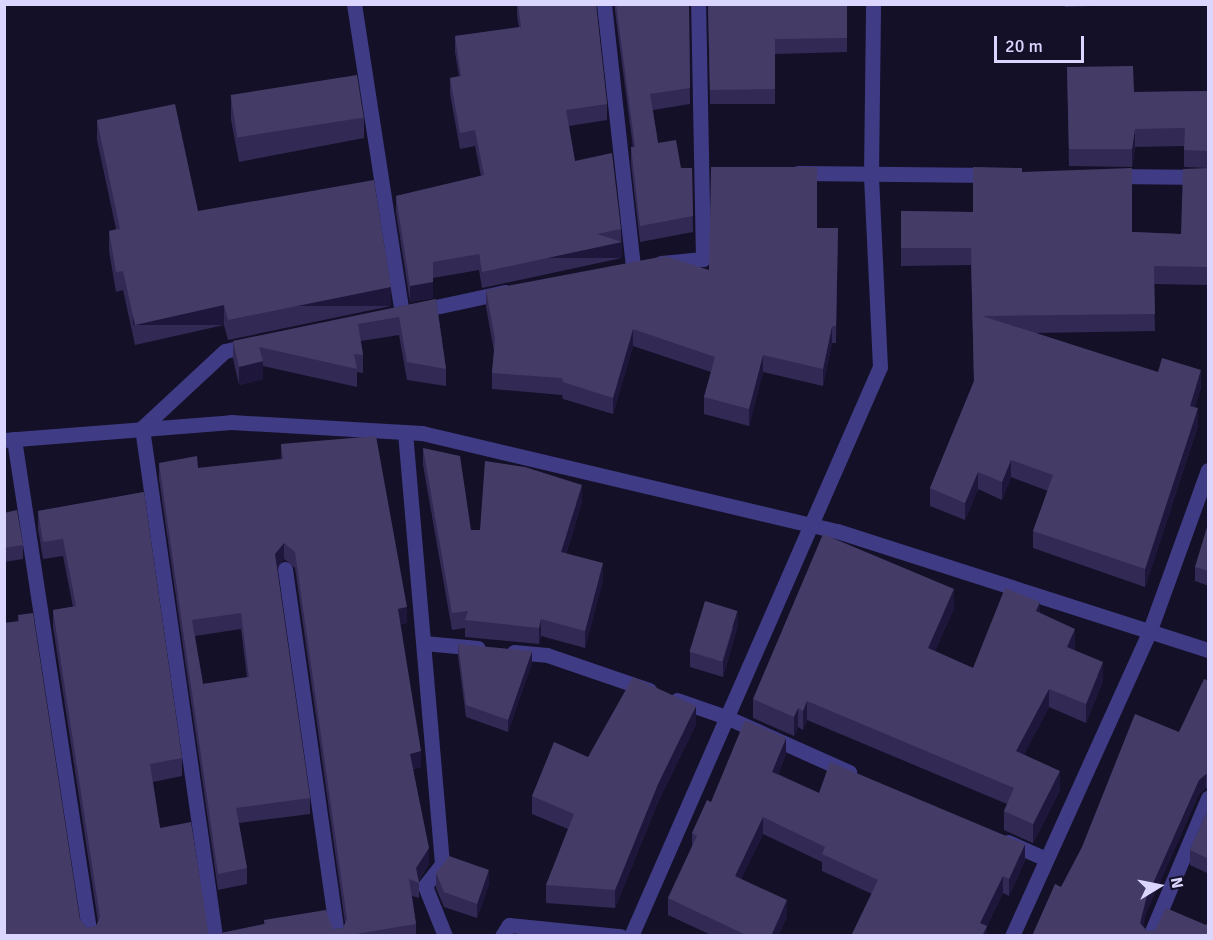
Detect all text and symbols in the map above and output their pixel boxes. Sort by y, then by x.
scale bar [997,24,1087,62]
text: 20 m [1005,35,1043,57]
north arrow [1129,856,1189,916]
text: N [1166,876,1188,890]

